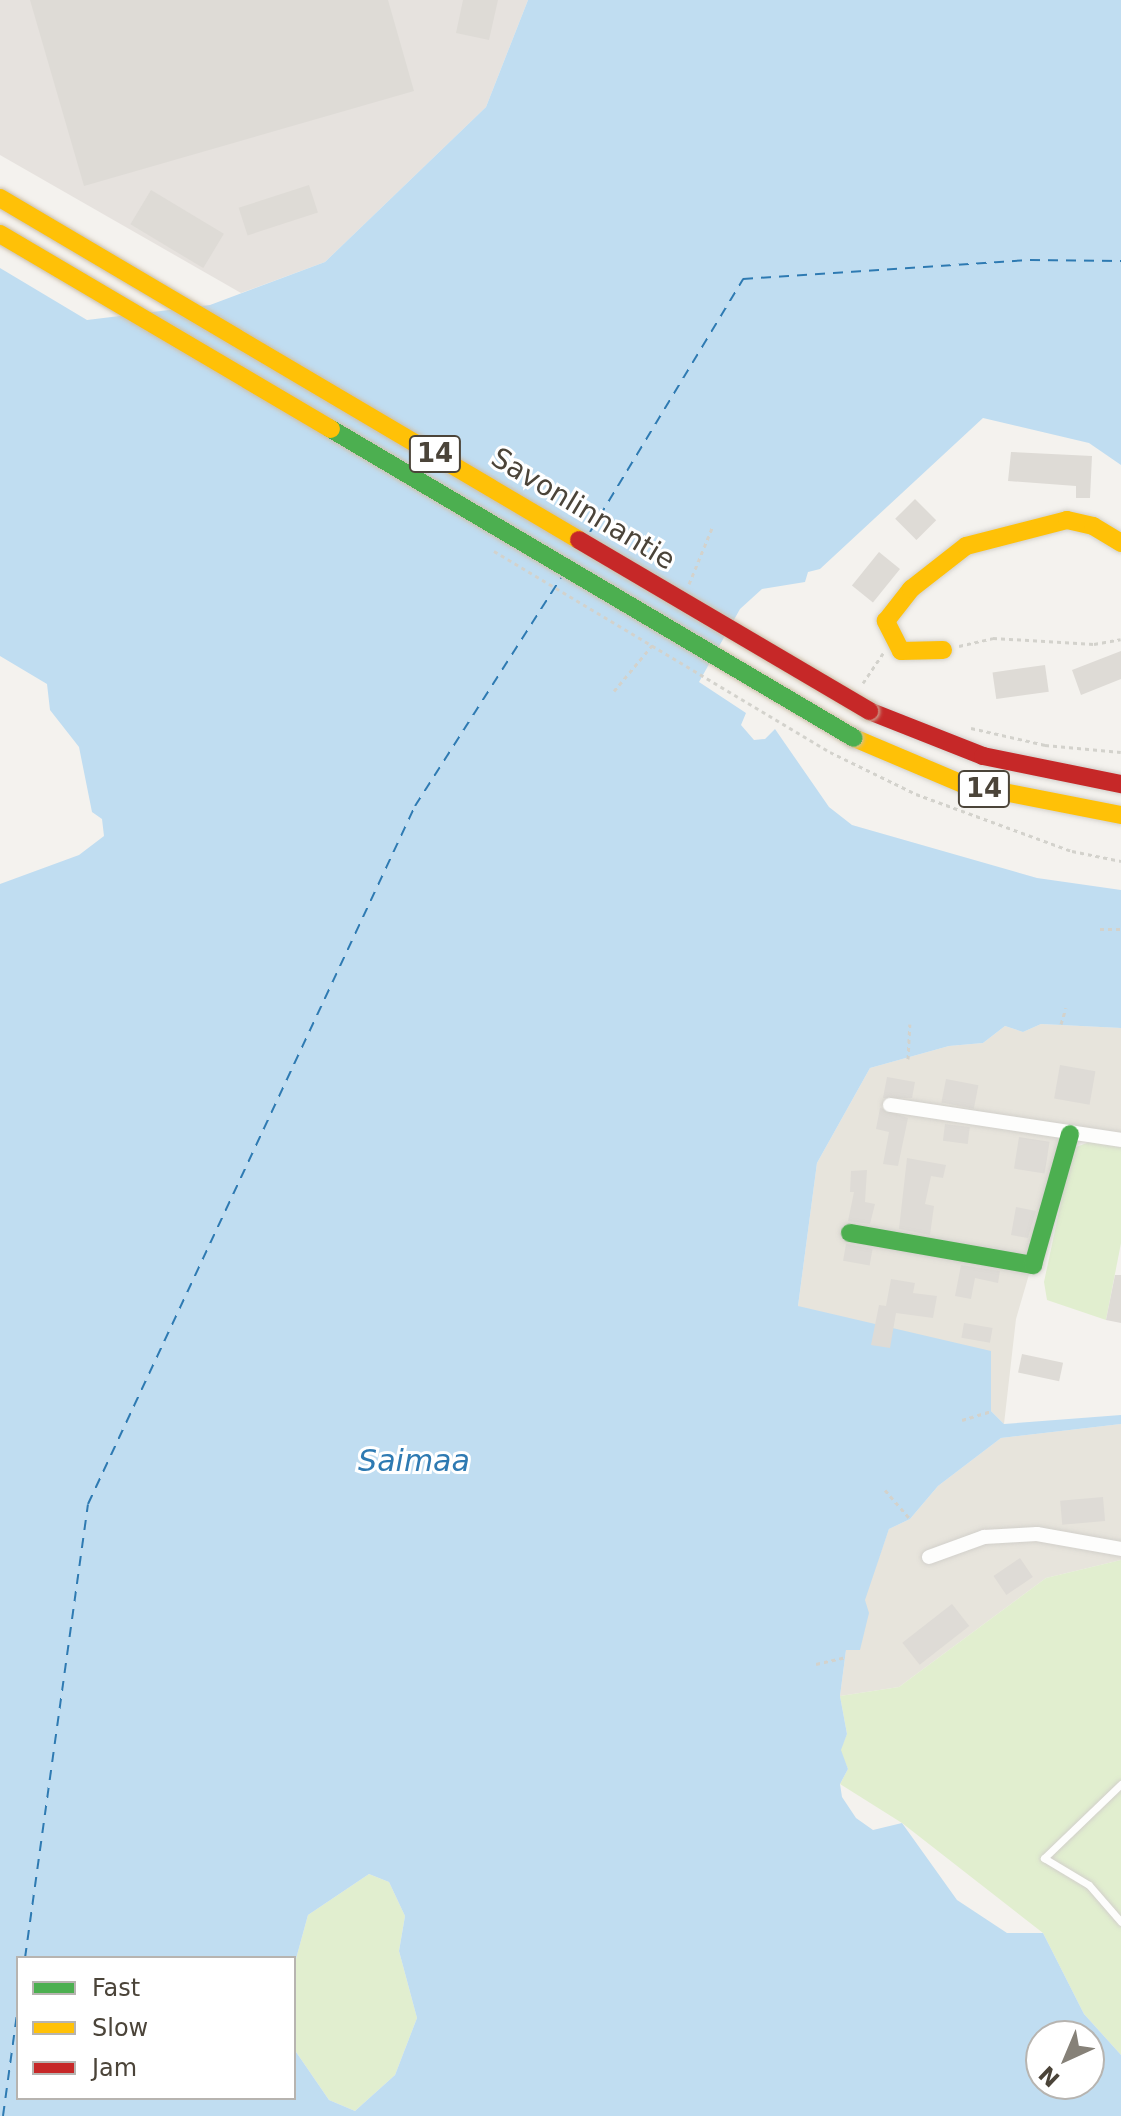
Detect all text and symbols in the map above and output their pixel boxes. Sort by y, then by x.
road number: 14 [407,432,463,476]
street label: Savonlinnantie [485,441,681,577]
road number: 14 [956,767,1012,811]
water label: Saimaa [358,1443,470,1479]
legend [16,1956,296,2100]
text: Fast [92,1974,140,2002]
text: Slow [92,2014,148,2042]
north arrow [1025,2020,1105,2100]
text: Jam [92,2054,137,2082]
text: N [1034,2061,1065,2092]

